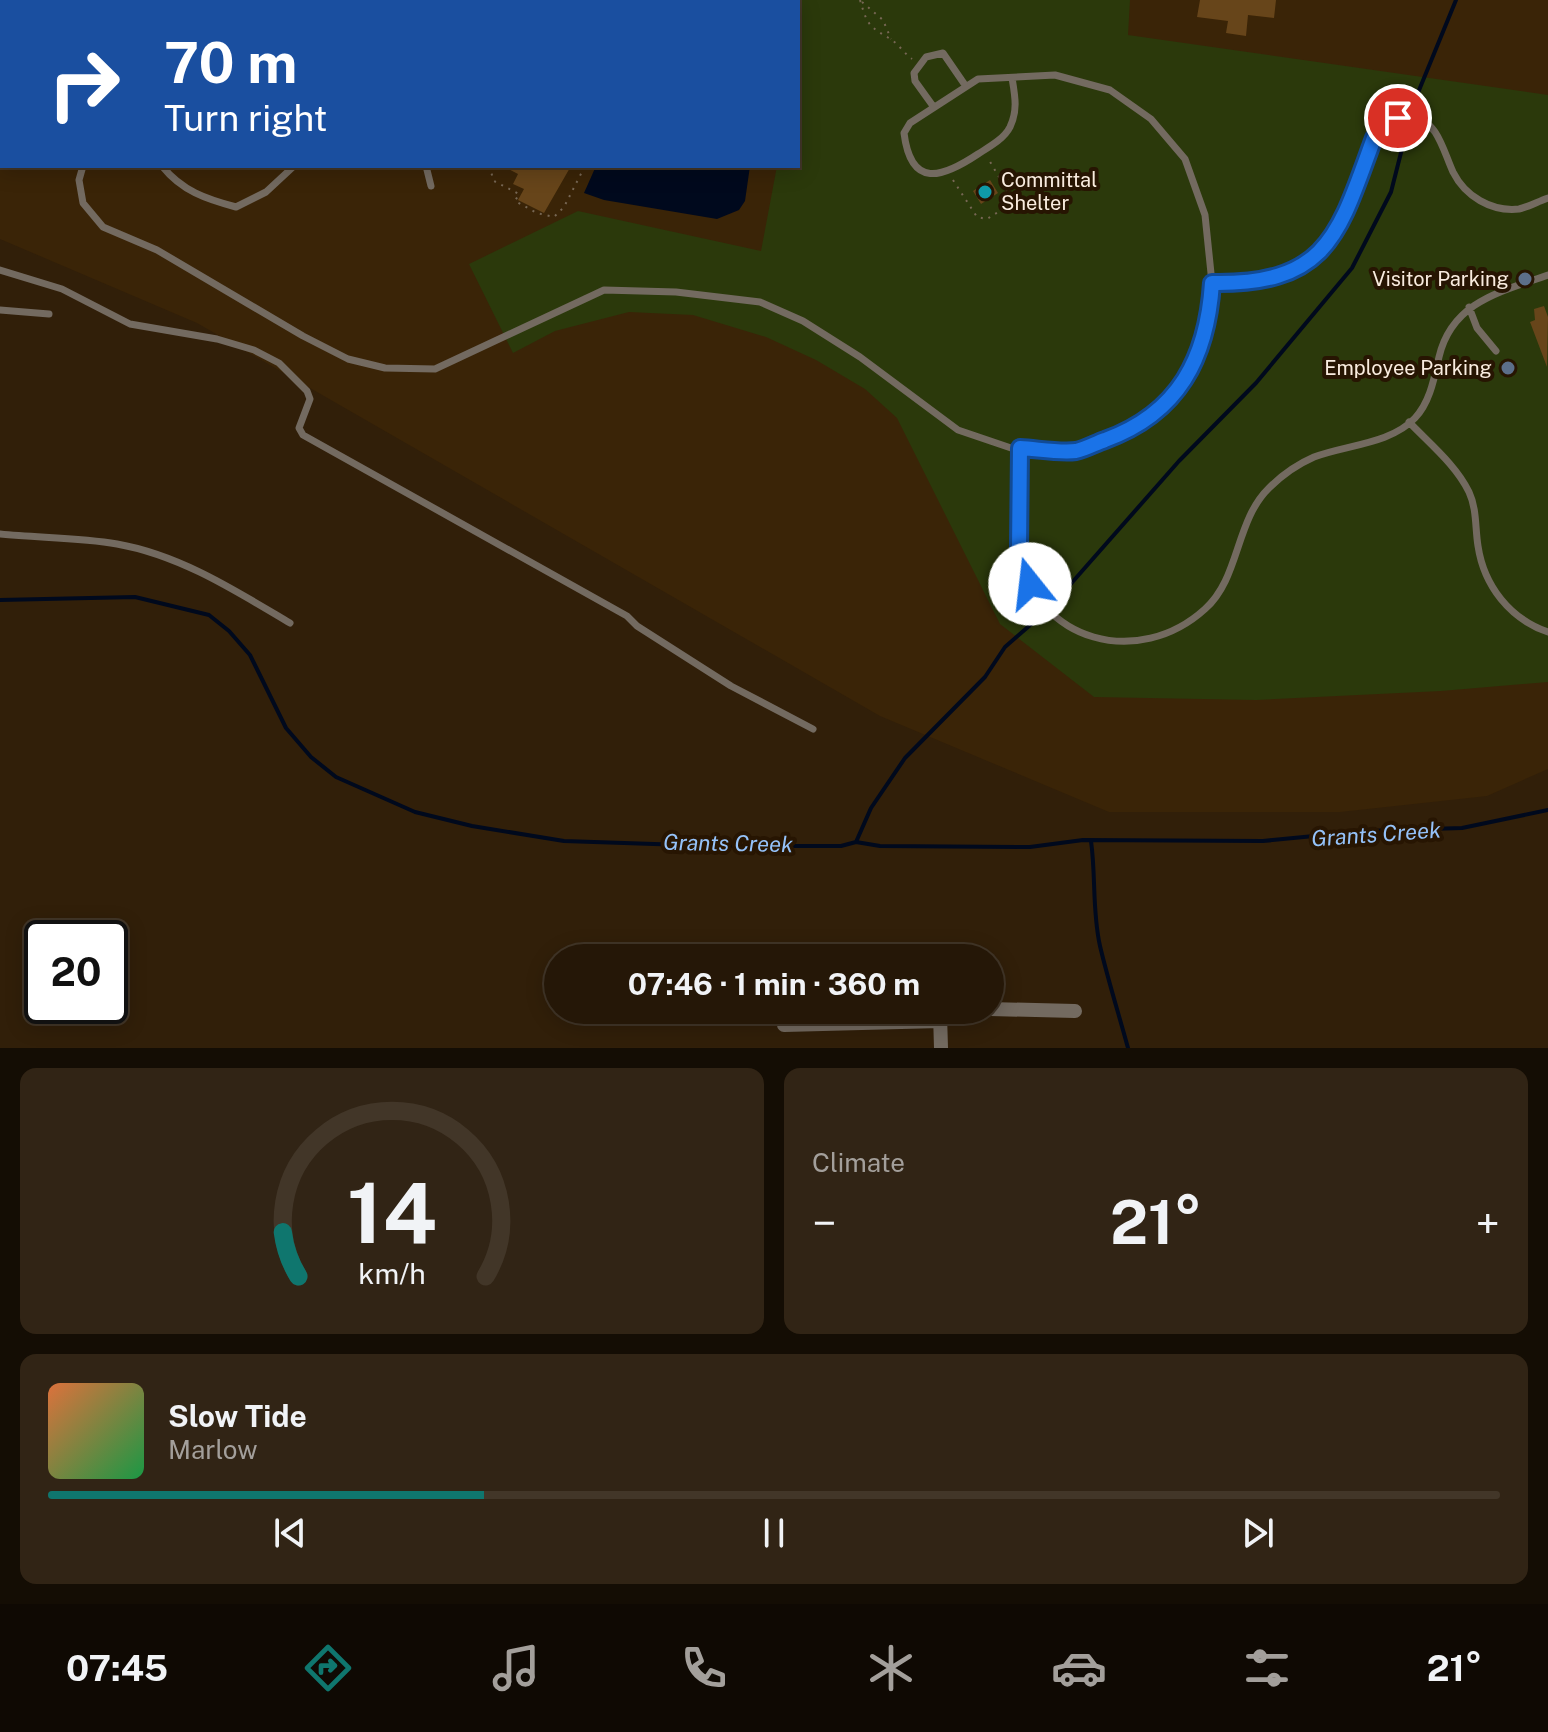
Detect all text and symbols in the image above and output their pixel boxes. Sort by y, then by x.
text: 70 m [164,30,297,96]
icon: right [32,32,136,136]
pin [1364,84,1432,152]
icon: arrive [1376,96,1420,140]
text: Turn right [164,97,327,139]
place label: Committal Shelter [1001,168,1097,215]
marker: Committal Shelter [976,183,994,201]
place label: Visitor Parking [1372,267,1509,291]
marker: Visitor Parking [1516,270,1534,288]
place label: Employee Parking [1324,356,1492,380]
marker: Employee Parking [1499,359,1517,377]
position arrow [988,542,1072,626]
water label: Grants Creek [1310,816,1442,851]
water label: Grants Creek [663,829,793,857]
speed limit sign: 20 [24,920,128,1024]
text: 07:46 · 1 min · 360 m [628,966,920,1002]
text: Climate [812,1147,905,1178]
text: 14 [347,1164,437,1262]
text: 21° [1110,1187,1202,1258]
text: − [812,1197,836,1249]
text: + [1476,1197,1500,1249]
text: km/h [358,1257,426,1290]
text: Slow Tide [168,1398,307,1434]
text: Marlow [168,1434,258,1465]
icon: previous [268,1511,312,1555]
icon: pause [752,1511,796,1555]
icon: next [1236,1511,1280,1555]
icon: directions [300,1640,356,1696]
icon: music [488,1640,544,1696]
icon: phone [676,1640,732,1696]
icon: climate [863,1640,919,1696]
icon: car [1051,1640,1107,1696]
icon: filters [1239,1640,1295,1696]
text: 07:45 [66,1647,168,1689]
text: 21° [1427,1647,1482,1689]

